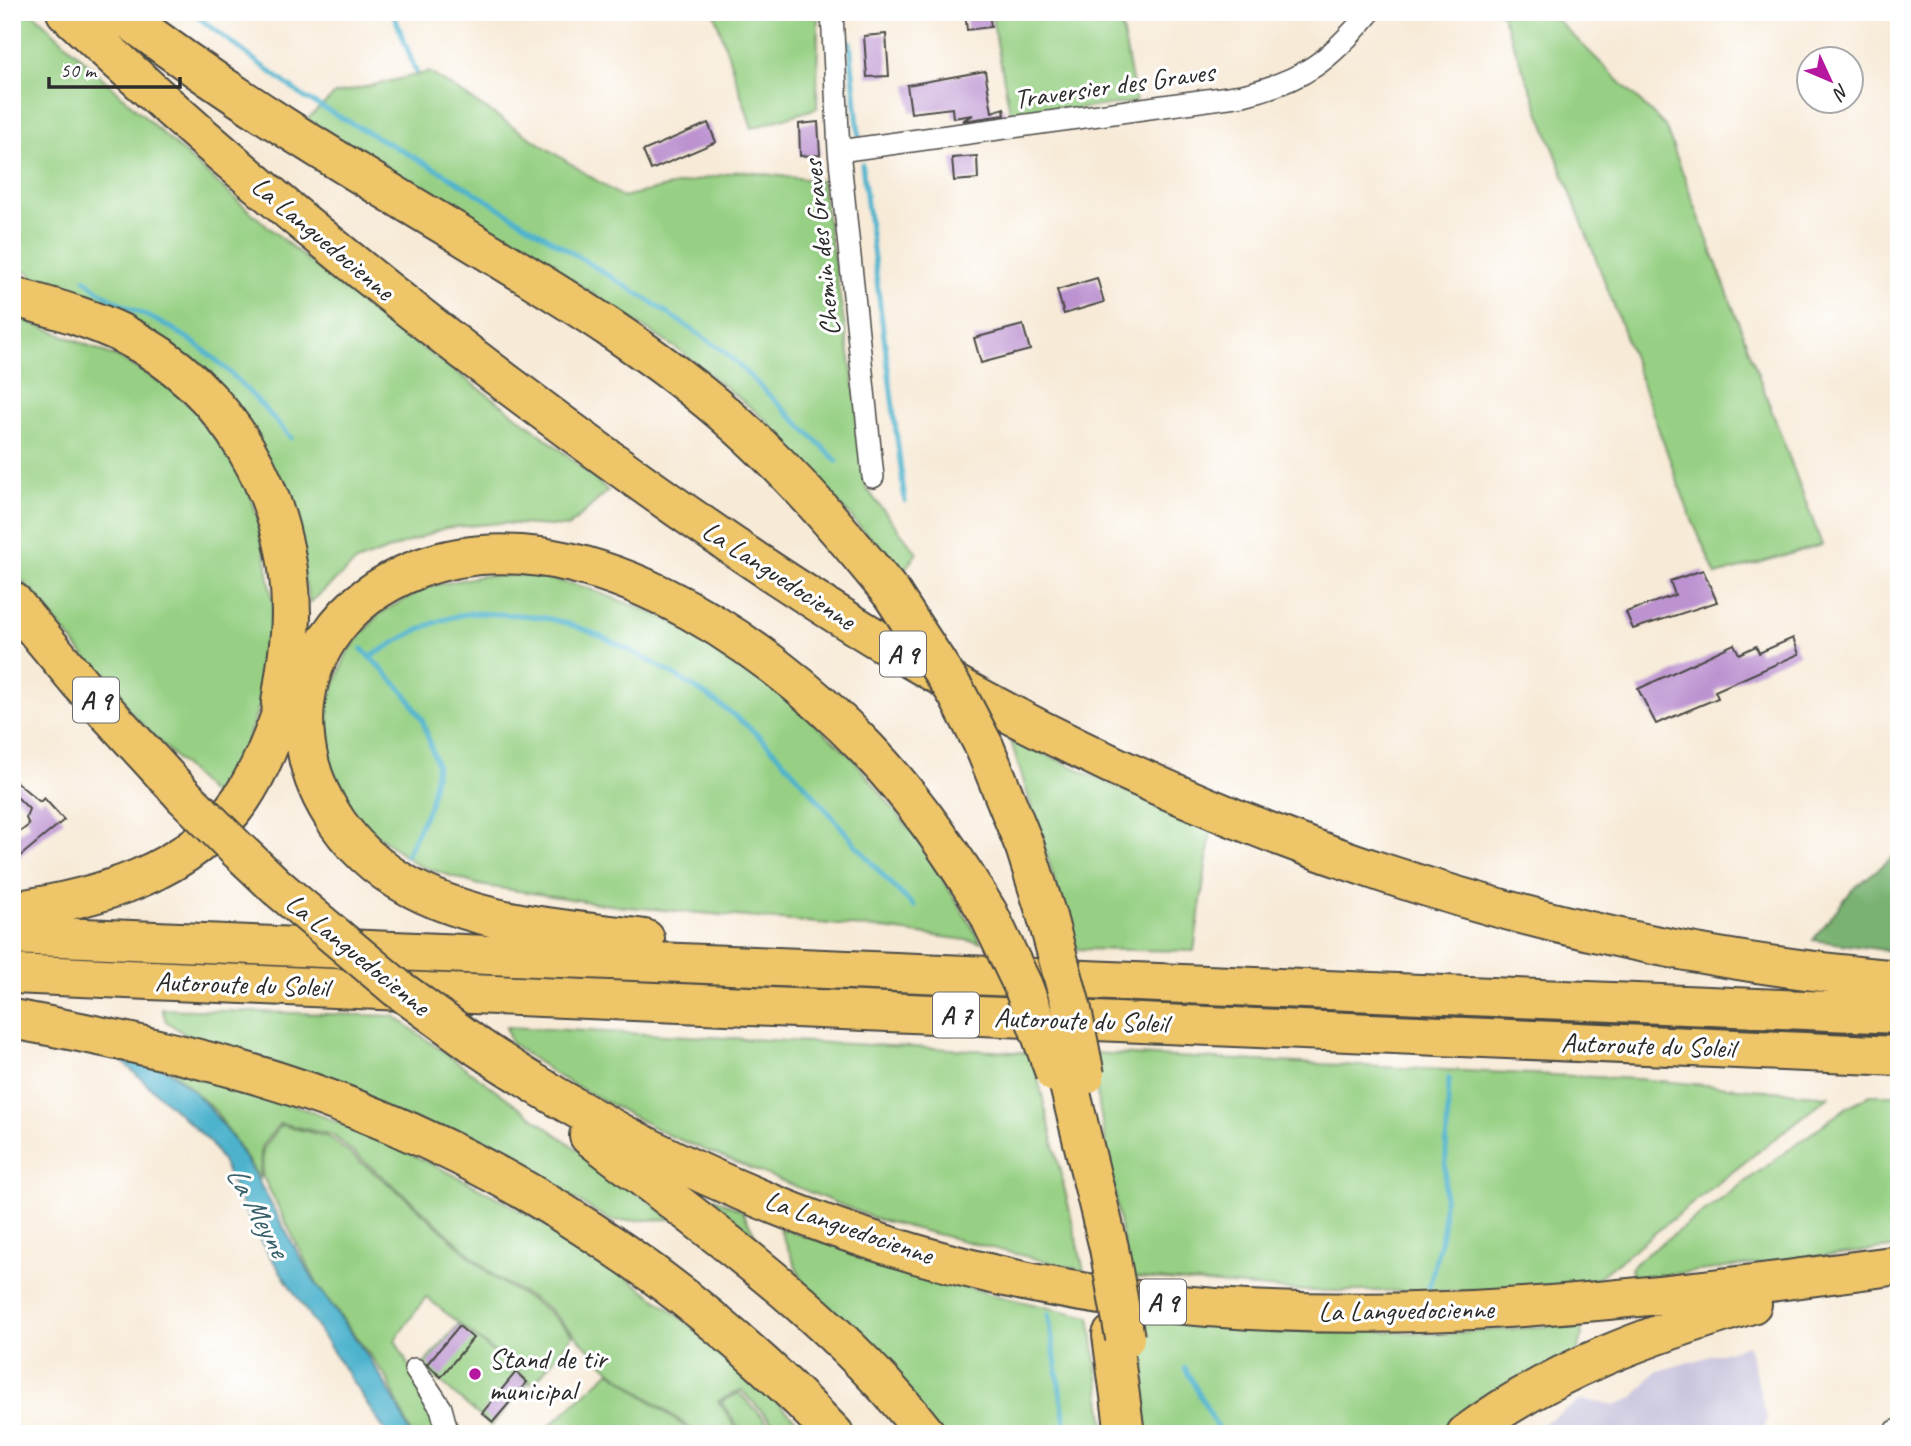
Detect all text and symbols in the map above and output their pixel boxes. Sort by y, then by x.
scale bar [49,46,180,90]
north arrow [1796,46,1866,116]
street label: Traversier des Graves [1012,53,1219,116]
text: 50 m [60,57,98,83]
text: N [1827,79,1854,106]
street label: Chemin des Graves [794,156,848,338]
street label: La Languedocienne [245,168,403,309]
street label: La Languedocienne [696,513,864,639]
road number: A 9 [880,632,926,676]
road number: A 9 [73,678,119,722]
street label: La Languedocienne [279,885,439,1024]
street label: Autoroute du Soleil [154,963,335,1005]
road number: A 7 [933,992,979,1038]
street label: Autoroute du Soleil [993,999,1174,1041]
street label: Autoroute du Soleil [1560,1024,1741,1066]
water label: La Meyne [218,1159,300,1267]
street label: La Languedocienne [760,1182,939,1273]
road number: A 9 [1140,1280,1186,1324]
street label: La Languedocienne [1318,1291,1496,1329]
place label: Stand de tir municipal [489,1341,608,1408]
marker: Stand de tir municipal [467,1366,483,1382]

